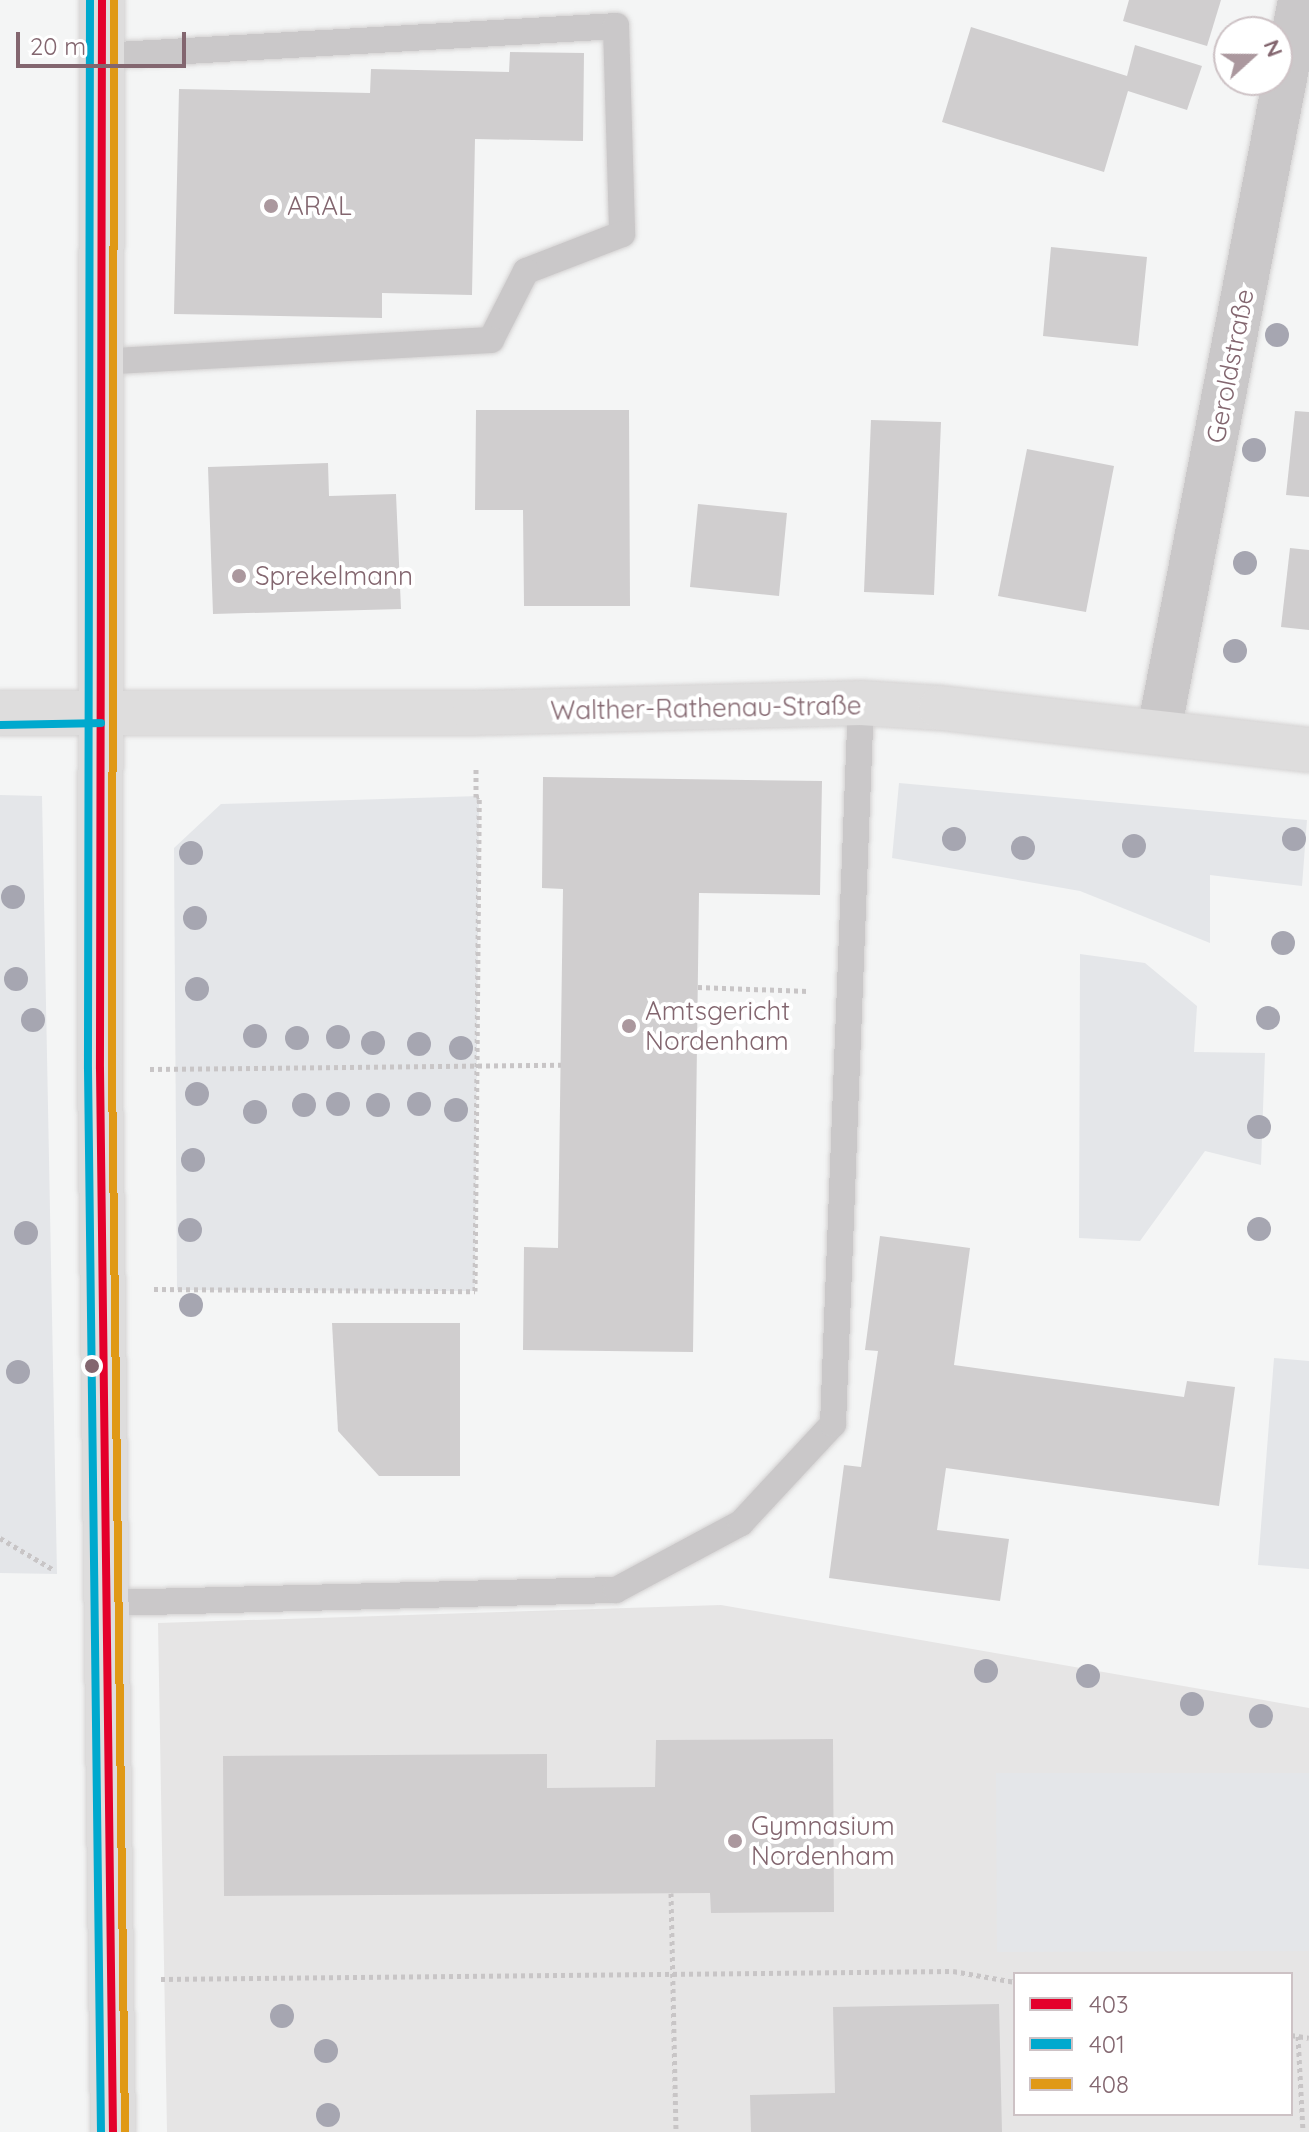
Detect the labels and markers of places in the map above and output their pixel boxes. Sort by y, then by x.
place label: ARAL [287,190,352,222]
marker: ARAL [262,197,280,215]
place label: Sprekelmann [255,560,413,592]
marker: Sprekelmann [230,567,248,585]
place label: Amtsgericht Nordenham [645,995,790,1056]
marker: Amtsgericht Nordenham [620,1017,638,1035]
unlabelled marker [84,1358,100,1374]
place label: Gymnasium Nordenham [751,1810,895,1872]
marker: Gymnasium Nordenham [726,1832,744,1850]

